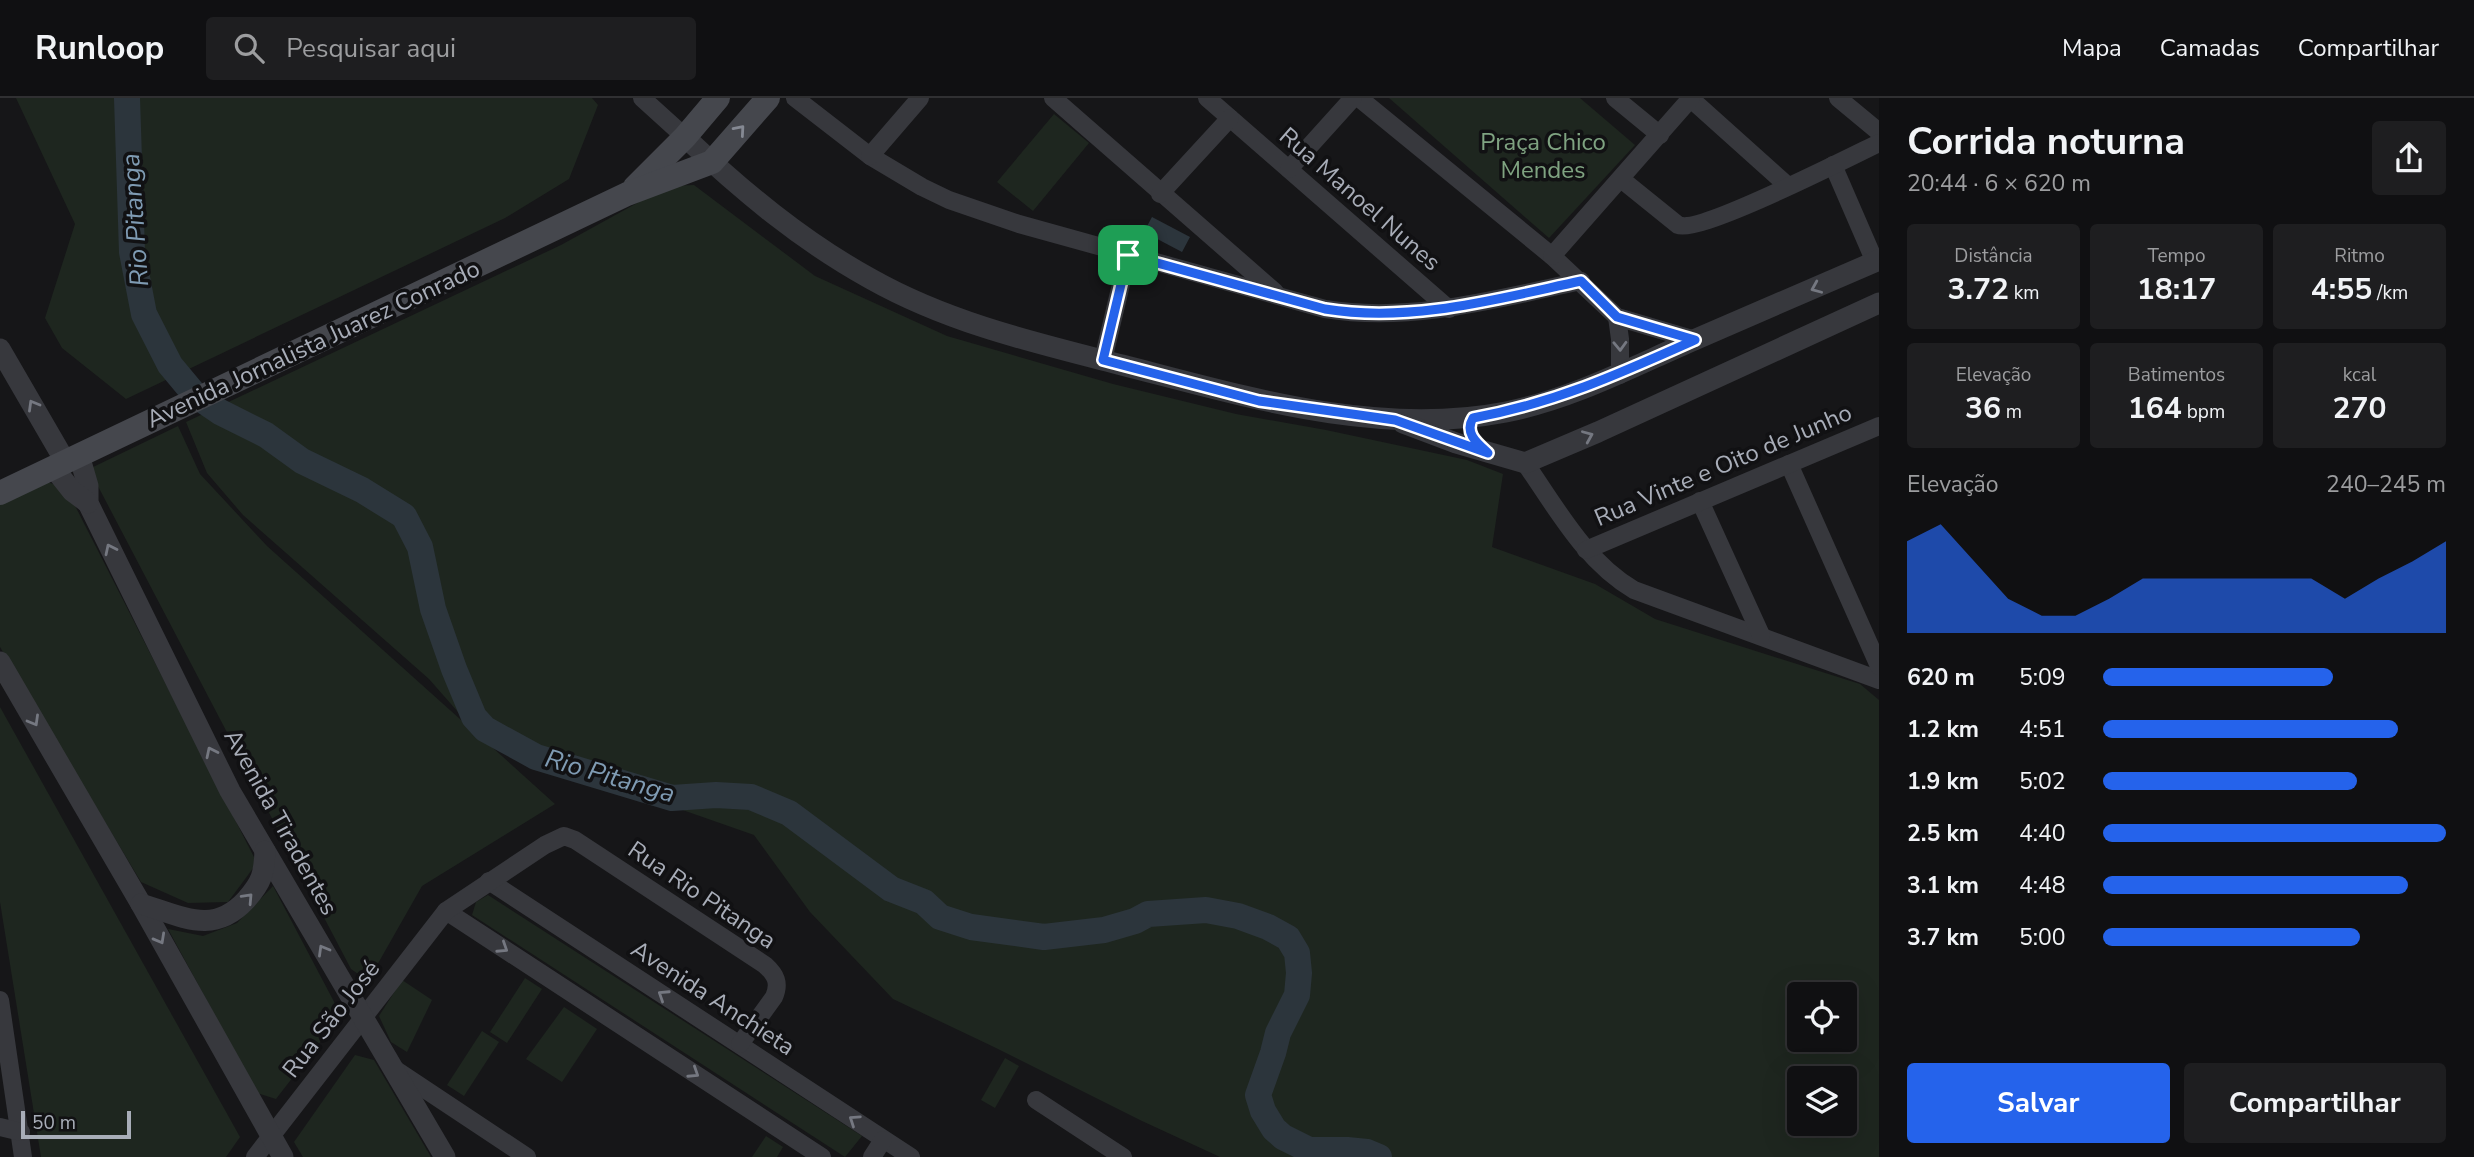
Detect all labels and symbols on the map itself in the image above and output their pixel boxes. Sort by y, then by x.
street label: Rua Manoel Nunes [1273,120,1447,278]
one-way arrow [732,125,744,138]
park label: Praça Chico Mendes [1480,126,1606,186]
water label: Rio Pitanga [113,152,157,288]
pin [1098,225,1158,285]
street label: Avenida Jornalista Juarez Conrado [141,252,485,436]
one-way arrow [1811,279,1823,293]
one-way arrow [1612,340,1627,351]
street label: Rua Vinte e Oito de Junho [1589,396,1857,534]
one-way arrow [28,400,41,413]
one-way arrow [1580,430,1593,444]
one-way arrow [105,544,119,556]
one-way arrow [26,713,39,726]
street label: Avenida Tiradentes [217,723,345,921]
water label: Rio Pitanga [541,741,679,811]
one-way arrow [206,747,220,759]
street label: Rua Rio Pitanga [622,834,782,956]
one-way arrow [240,893,252,906]
one-way arrow [152,932,165,944]
street label: Avenida Anchieta [625,933,801,1063]
one-way arrow [495,940,508,953]
one-way arrow [318,945,331,958]
street label: Rua São José [275,954,387,1084]
one-way arrow [658,990,671,1003]
one-way arrow [686,1064,699,1077]
scale bar [21,1108,131,1140]
one-way arrow [848,1115,861,1128]

